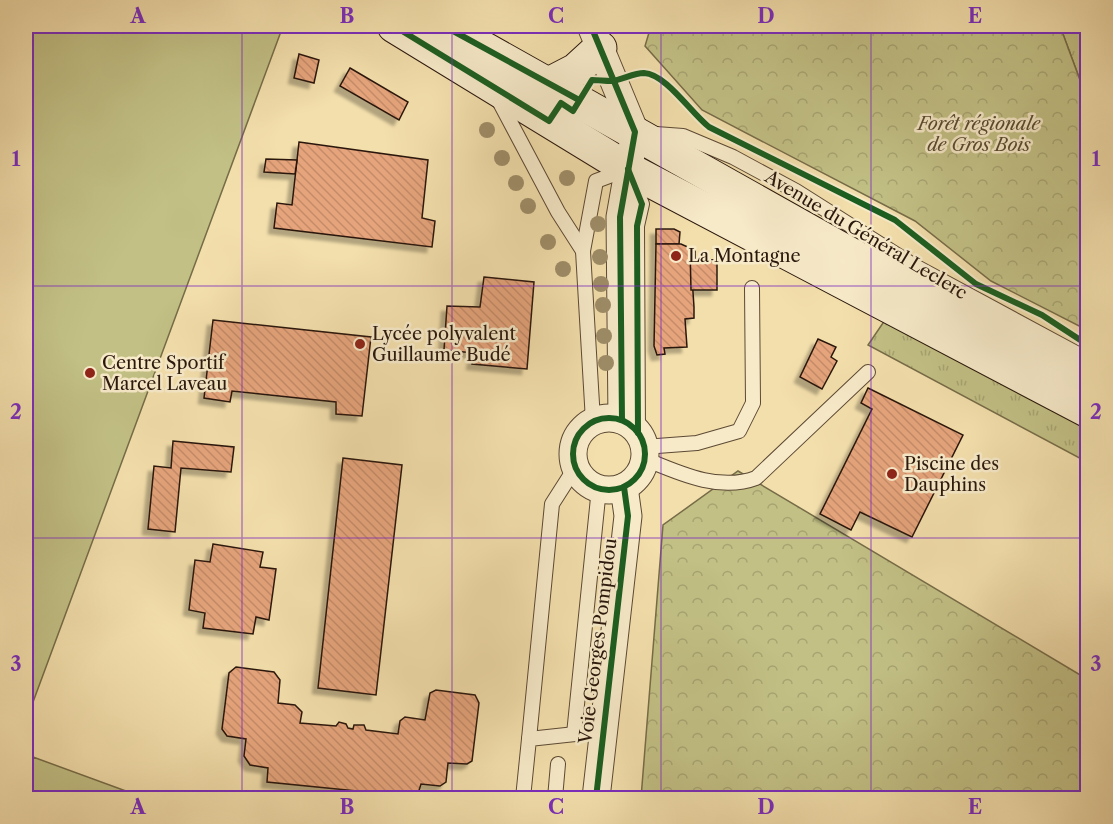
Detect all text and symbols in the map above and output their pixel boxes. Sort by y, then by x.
text: A [129,4,146,28]
text: B [340,4,355,28]
text: C [548,4,564,28]
text: D [757,4,775,28]
text: E [968,4,982,28]
park label: Forêt régionale de Gros Bois [916,113,1042,156]
text: 1 [12,147,21,171]
text: 1 [1092,147,1101,171]
street label: Avenue du Général Leclerc [760,165,971,304]
place label: La Montagne [688,245,801,267]
marker: La Montagne [669,249,683,263]
place label: Lycée polyvalent Guillaume Budé [372,323,517,366]
marker: Lycée polyvalent Guillaume Budé [353,337,367,351]
place label: Centre Sportif Marcel Laveau [102,352,227,395]
marker: Centre Sportif Marcel Laveau [83,366,97,380]
text: 2 [10,400,22,424]
text: 2 [1090,400,1102,424]
place label: Piscine des Dauphins [904,453,999,496]
marker: Piscine des Dauphins [885,467,899,481]
street label: Voie Georges Pompidou [574,537,622,746]
text: 3 [10,652,22,676]
text: 3 [1090,652,1102,676]
text: A [129,795,146,819]
text: B [340,795,355,819]
text: C [548,795,564,819]
text: D [757,795,775,819]
text: E [968,795,982,819]

